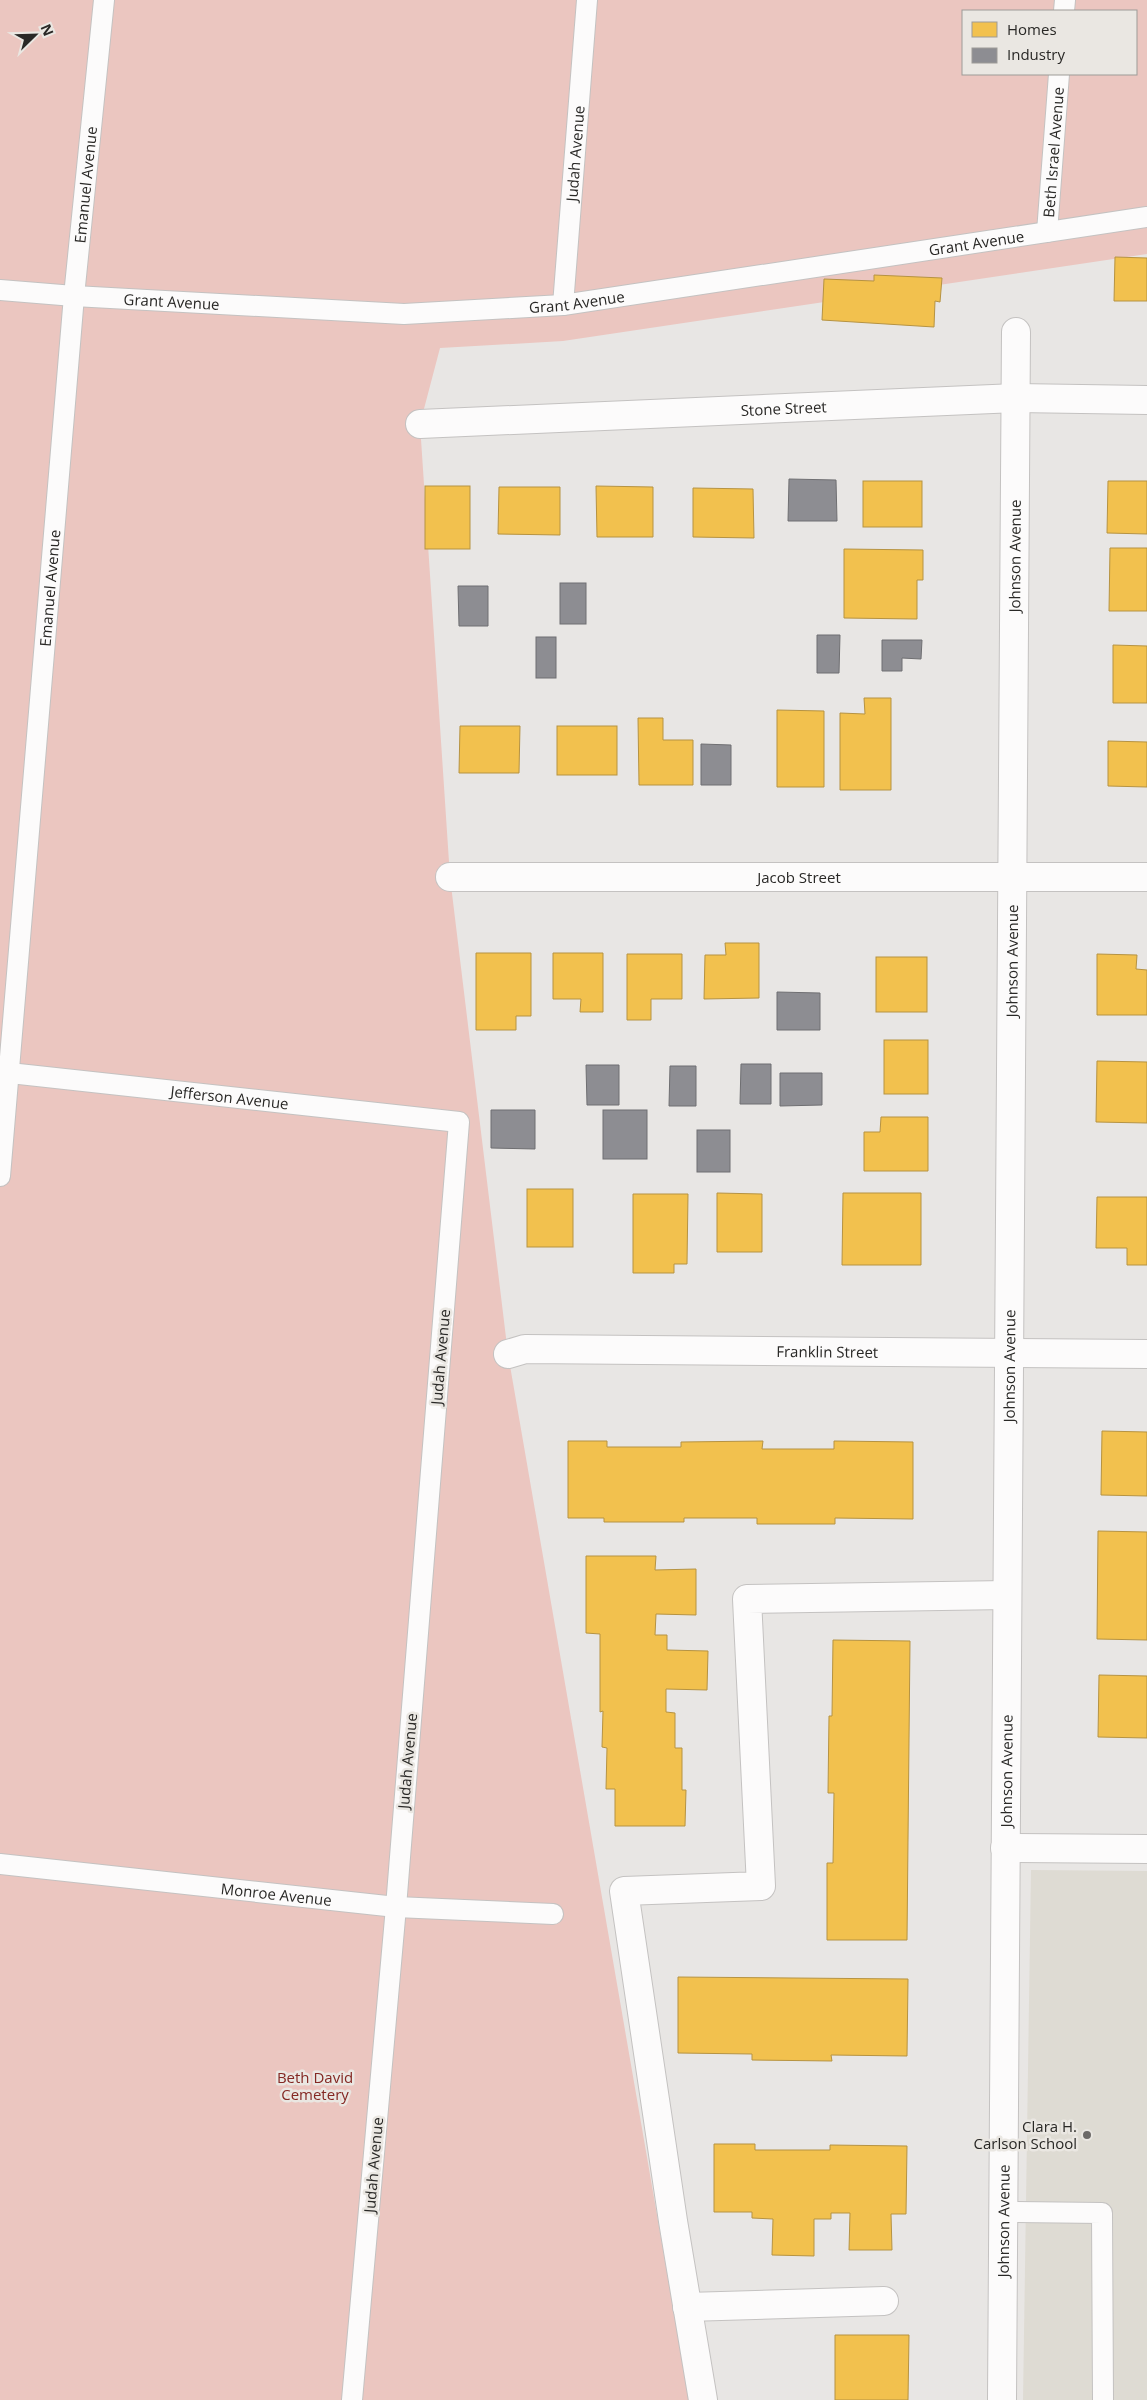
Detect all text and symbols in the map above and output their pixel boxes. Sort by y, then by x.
north arrow [10,10,60,60]
legend [962,10,1137,75]
text: Homes [1007,19,1057,39]
text: N [36,21,58,39]
text: Industry [1007,44,1065,64]
street label: Beth Israel Avenue [1038,86,1068,218]
street label: Judah Avenue [561,105,589,204]
street label: Emanuel Avenue [69,125,101,244]
street label: Grant Avenue [927,226,1025,260]
street label: Grant Avenue [528,286,626,317]
street label: Grant Avenue [123,289,220,314]
street label: Stone Street [740,396,827,420]
street label: Johnson Avenue [1004,499,1025,615]
street label: Emanuel Avenue [35,529,64,647]
street label: Jacob Street [755,867,841,887]
street label: Johnson Avenue [1001,904,1022,1020]
street label: Jefferson Avenue [168,1080,290,1113]
street label: Judah Avenue [426,1308,454,1408]
street label: Johnson Avenue [999,1309,1019,1425]
street label: Franklin Street [776,1341,878,1362]
street label: Judah Avenue [393,1712,421,1812]
street label: Johnson Avenue [996,1714,1017,1830]
street label: Monroe Avenue [220,1878,333,1910]
park label: Beth David Cemetery [277,2067,353,2104]
street label: Judah Avenue [359,2116,387,2216]
place label: Clara H. Carlson School [974,2116,1077,2153]
marker: Clara H. Carlson School [1081,2129,1093,2141]
street label: Johnson Avenue [993,2164,1014,2280]

